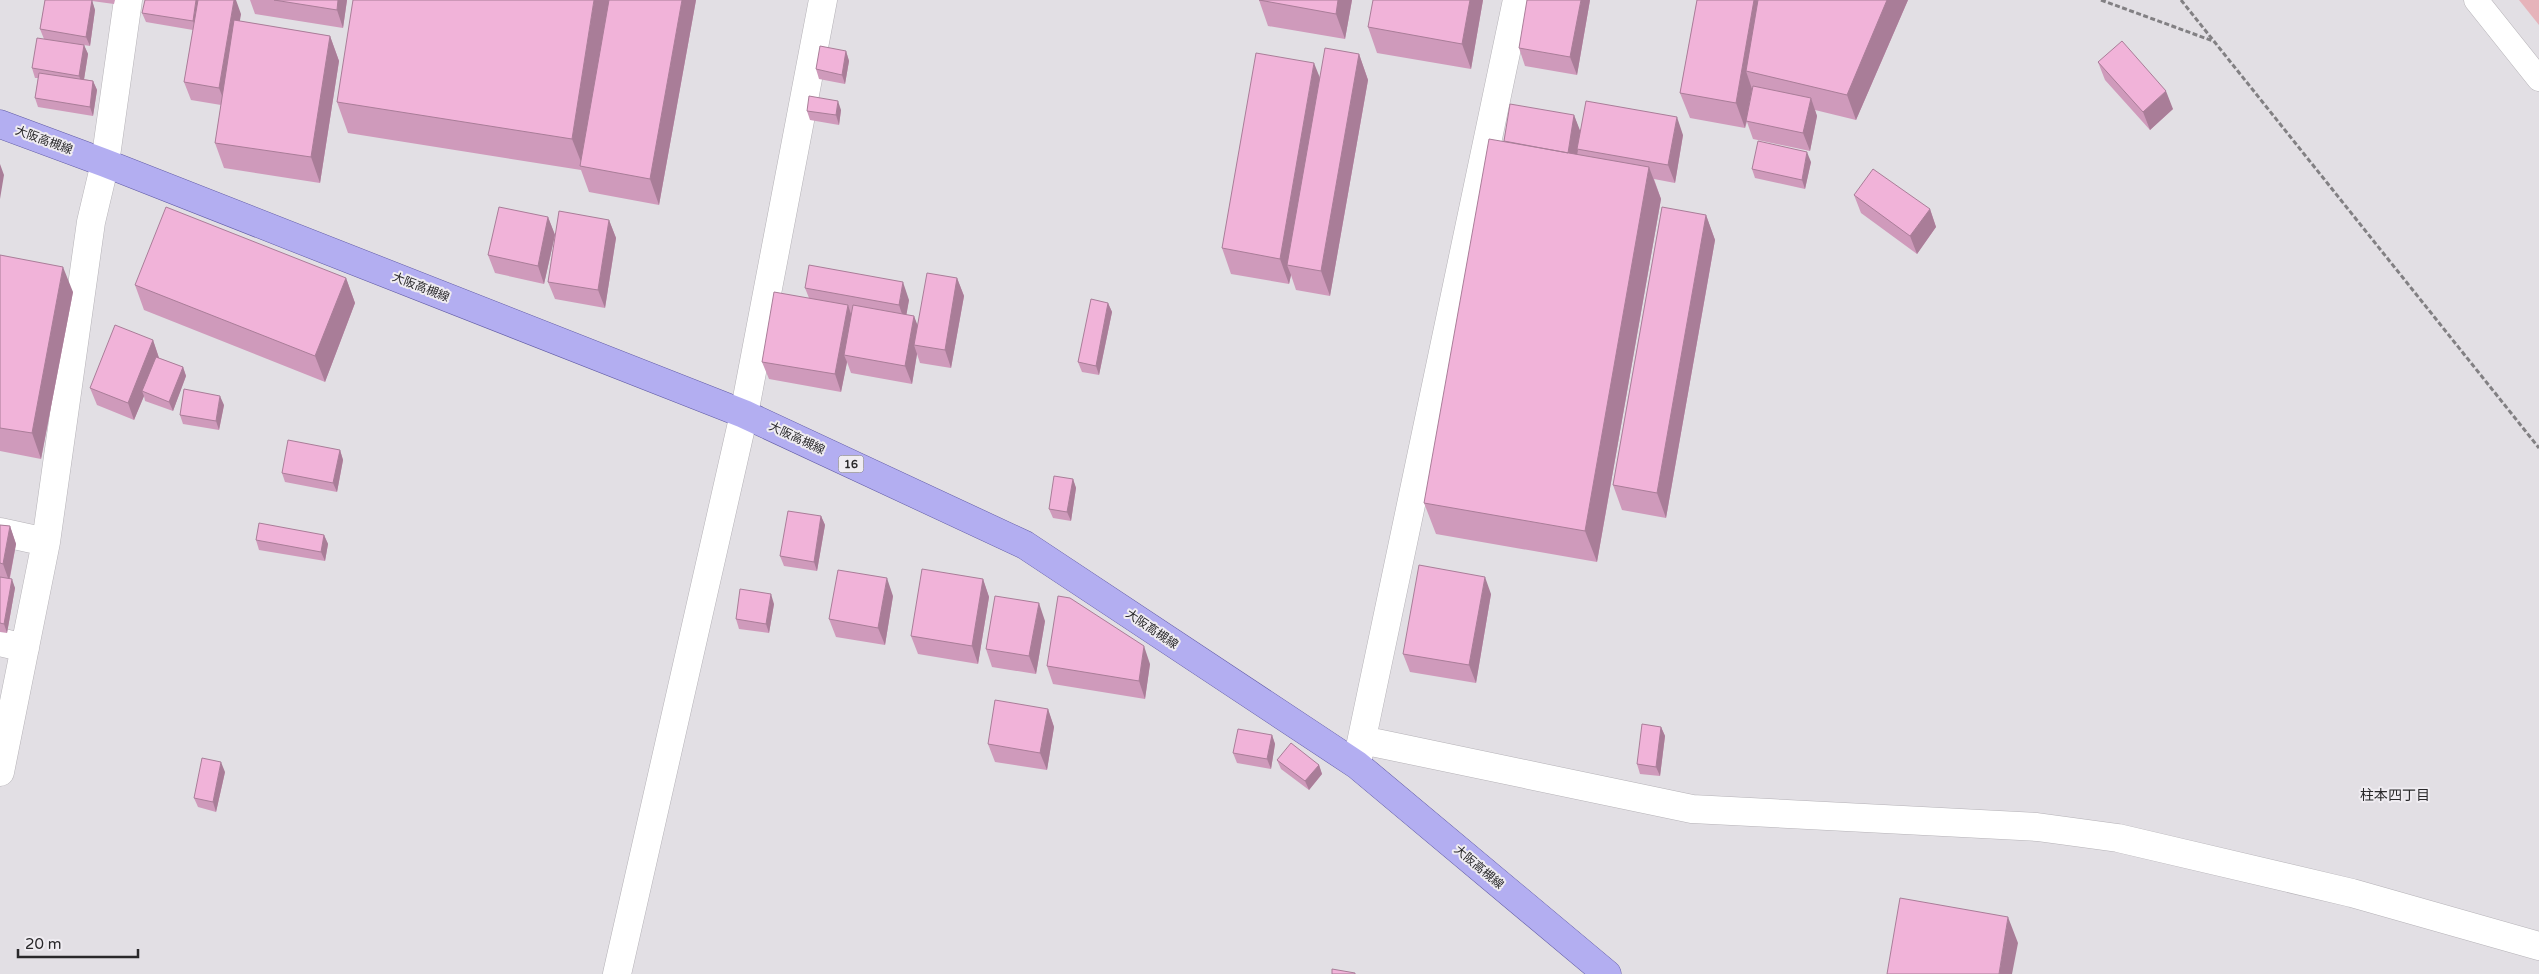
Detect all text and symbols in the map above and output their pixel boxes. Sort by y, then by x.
street label: 大阪高槻線 [13,123,75,157]
street label: 大阪高槻線 [390,270,452,304]
street label: 大阪高槻線 [767,419,827,457]
road number: 16 [838,456,864,472]
street label: 大阪高槻線 [1123,606,1181,652]
district label: 柱本四丁目 [2360,787,2430,804]
street label: 大阪高槻線 [1452,842,1506,892]
scale bar [18,926,138,958]
text: 20 m [25,935,62,953]

